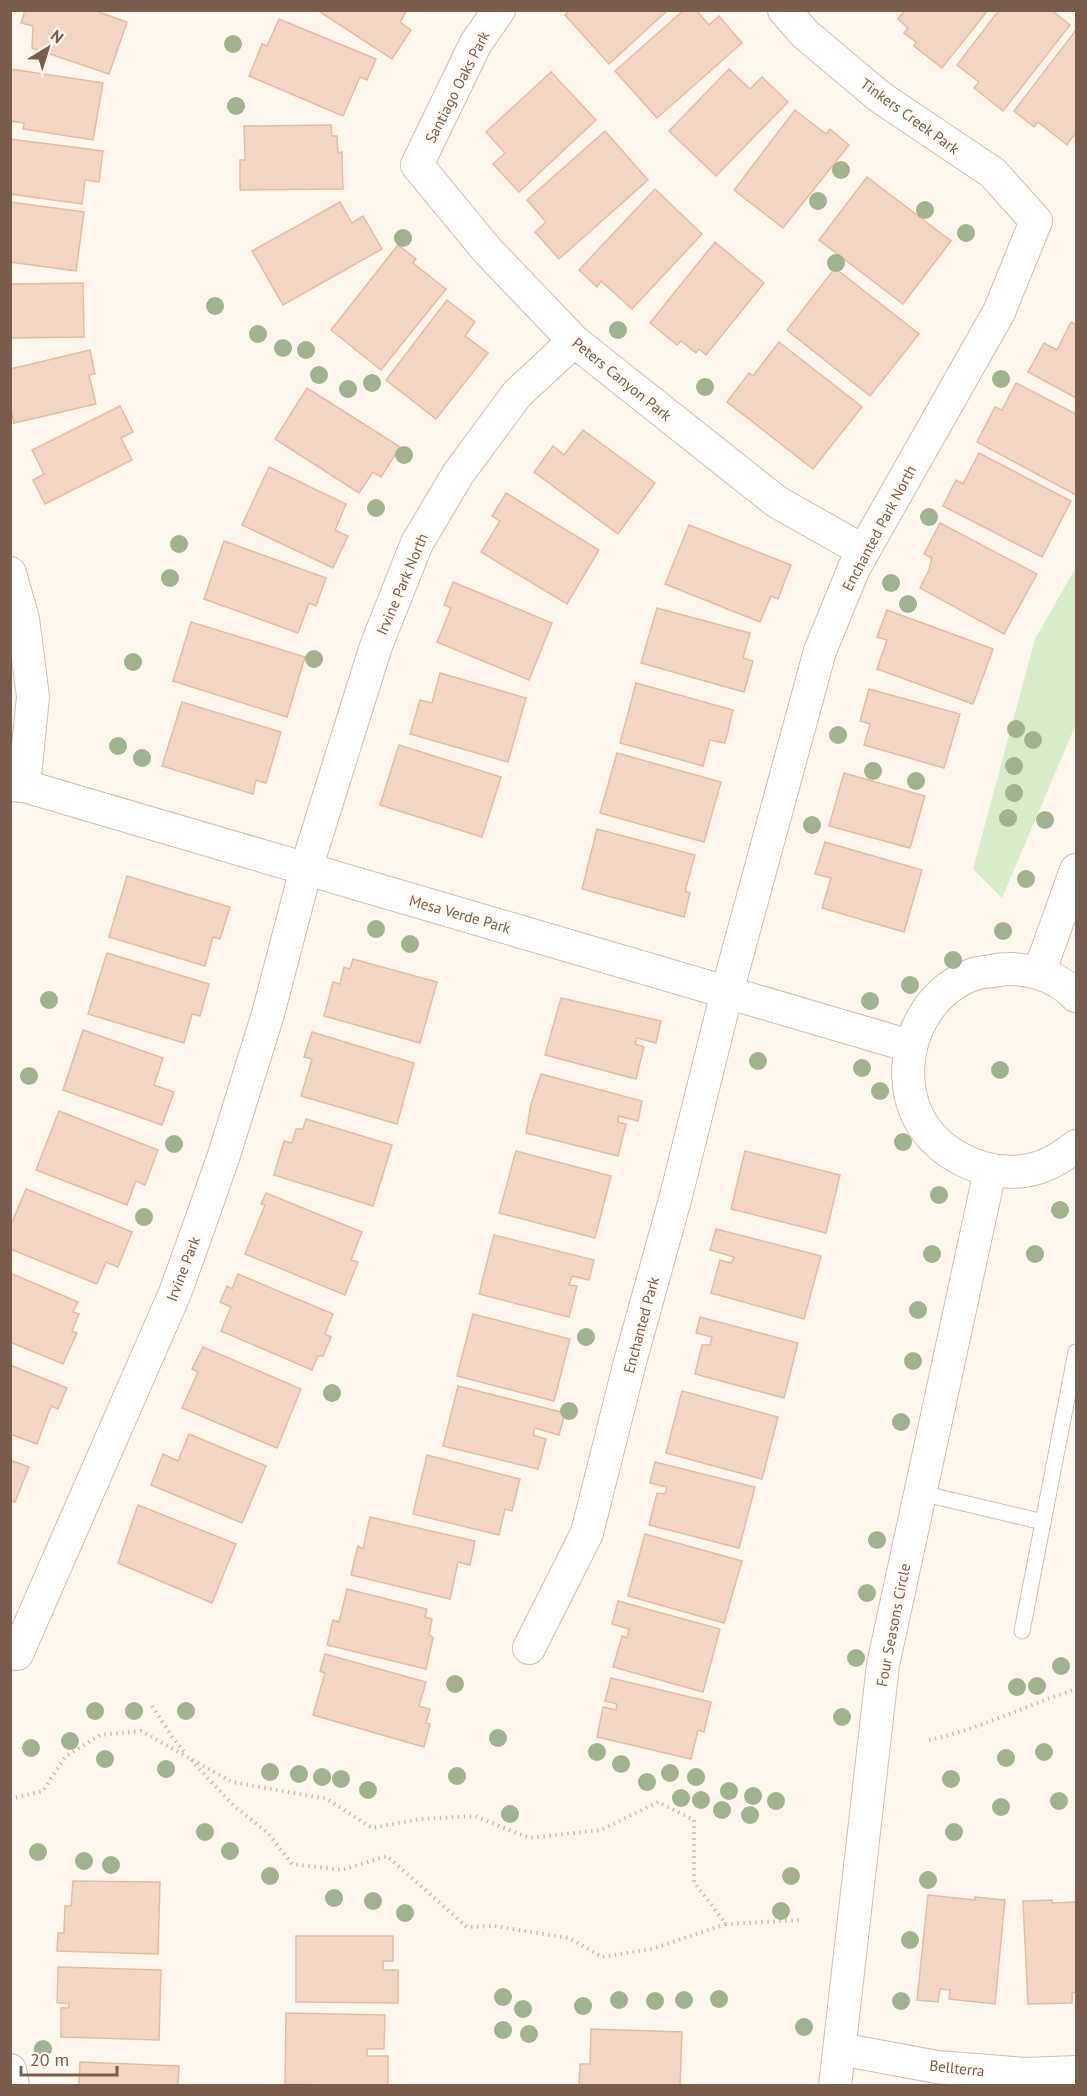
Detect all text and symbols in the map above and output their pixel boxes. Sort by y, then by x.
north arrow [18,18,78,78]
text: N [47,25,68,47]
street label: Santiago Oaks Park [421,27,494,146]
street label: Tinkers Creek Park [857,74,964,159]
street label: Peters Canyon Park [569,333,676,425]
street label: Enchanted Park North [838,462,920,594]
street label: Irvine Park North [372,530,432,638]
street label: Mesa Verde Park [407,890,514,938]
street label: Irvine Park [162,1233,204,1304]
street label: Enchanted Park [619,1274,663,1375]
street label: Four Seasons Circle [872,1562,914,1688]
scale bar [21,2039,117,2077]
text: 20 m [30,2048,69,2071]
street label: Bellterra [928,2056,986,2080]

